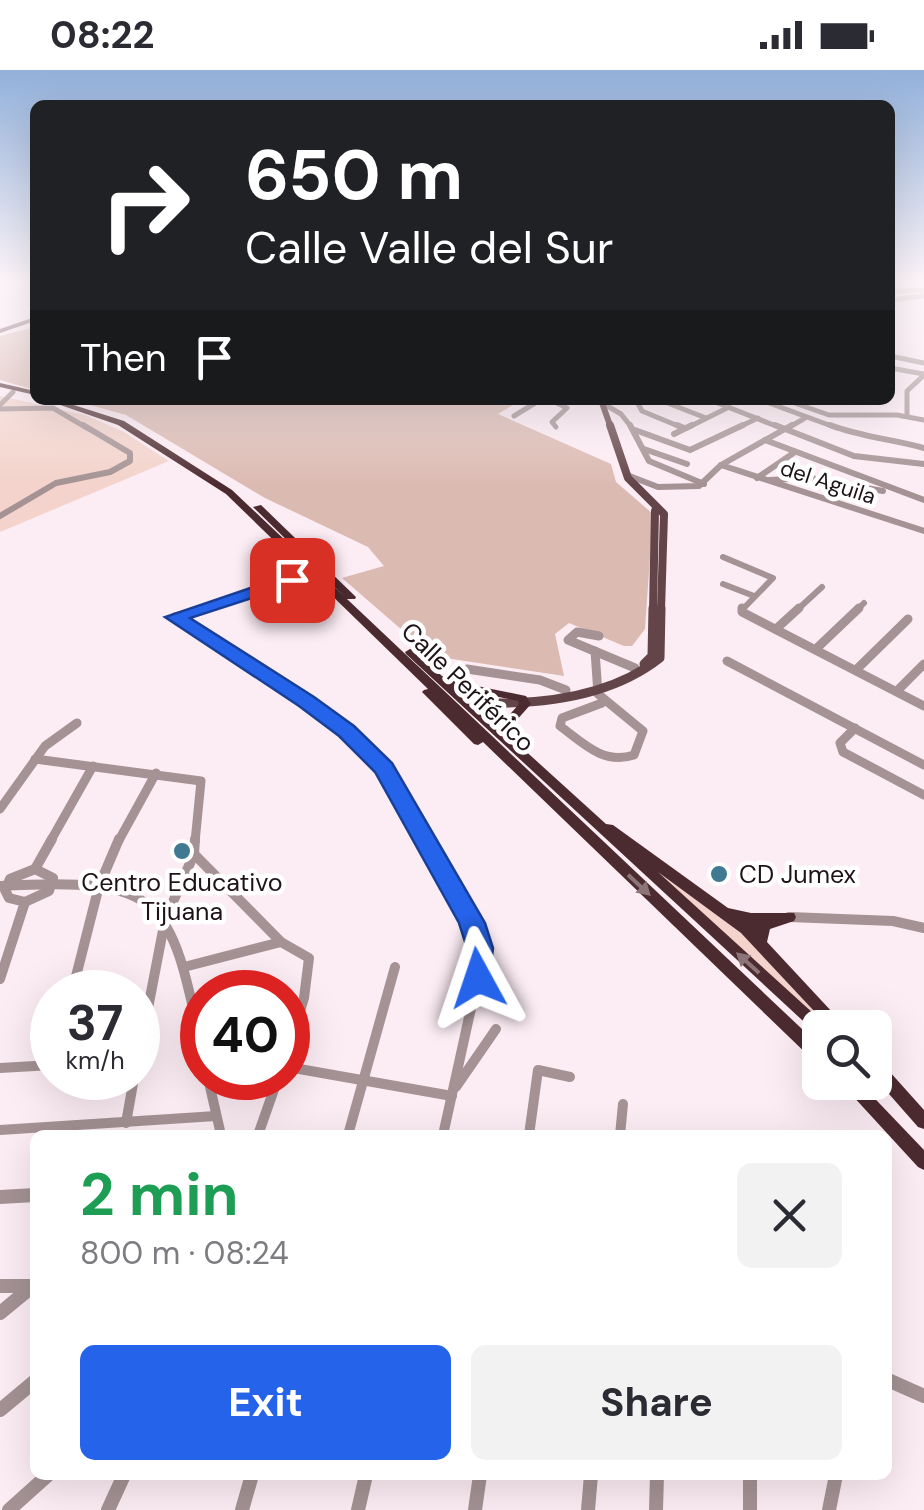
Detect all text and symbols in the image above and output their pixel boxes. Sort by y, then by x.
text: 08:22 [50,10,154,60]
text: 650 m [245,130,463,221]
icon: right [80,140,210,270]
text: Calle Valle del Sur [245,218,613,277]
icon: arrive [187,330,242,385]
text: Then [80,333,167,383]
street label: del Aguila [777,453,879,511]
pin [250,538,335,623]
icon: arrive [265,553,320,608]
street label: Calle Periférico [394,615,542,759]
marker: Centro Educativo Tijuana [171,840,193,862]
place label: CD Jumex [739,858,856,891]
marker: CD Jumex [708,863,730,885]
place label: Centro Educativo Tijuana [81,866,283,928]
one-way arrow [627,873,651,896]
position arrow [426,926,530,1030]
one-way arrow [736,952,760,975]
speed limit sign: 40 [180,970,310,1100]
text: 37 [67,990,123,1056]
map controls [802,1010,892,1100]
button: search [802,1010,892,1100]
text: km/h [65,1044,125,1077]
text: 2 min [80,1155,239,1234]
button: close [737,1163,842,1268]
text: 800 m · 08:24 [80,1232,289,1274]
button: Exit [80,1345,451,1460]
button: Share [471,1345,842,1460]

